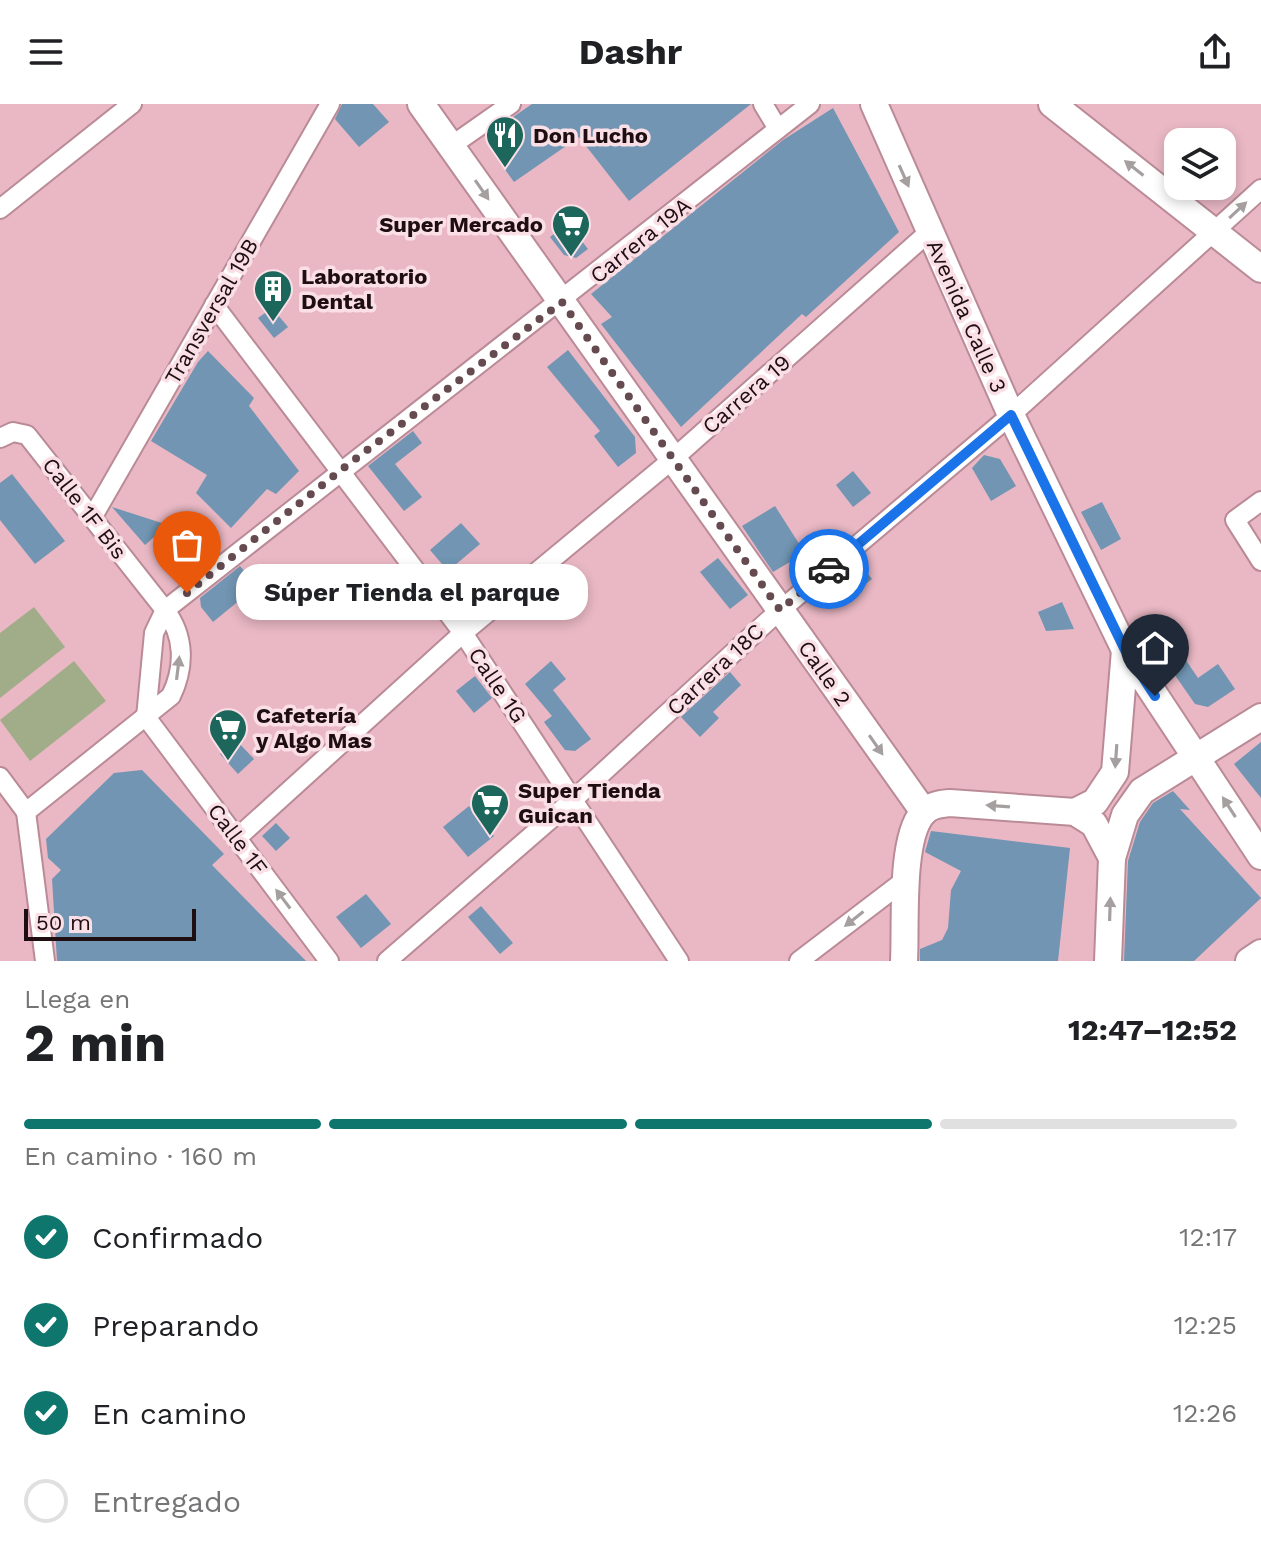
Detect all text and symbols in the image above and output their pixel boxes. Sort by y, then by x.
icon: menu [24,30,68,74]
icon: share [1193,30,1237,74]
text: Dashr [579,31,682,73]
restaurant icon: Don Lucho [484,114,526,169]
place label: Don Lucho [533,123,648,148]
map controls [1164,128,1236,200]
button: layers [1164,128,1236,200]
one-way arrow [1124,161,1144,177]
one-way arrow [897,164,911,188]
one-way arrow [474,180,490,201]
street label: Carrera 19A [585,192,696,288]
one-way arrow [1228,202,1247,220]
supermarket icon: Super Mercado [550,203,592,258]
place label: Super Mercado [379,212,543,237]
street label: Transversal 19B [160,234,263,389]
street label: Avenida Calle 3 [922,236,1011,397]
place label: Laboratorio Dental [301,264,427,314]
building icon: Laboratorio Dental [252,268,294,323]
street label: Carrera 19 [697,350,795,439]
street label: Calle 1F Bis [37,453,132,564]
pin [153,511,221,593]
icon: bag [165,523,209,567]
courier [789,529,869,609]
icon: car [807,547,851,591]
callout: Súper Tienda el parque [235,565,587,621]
text: Súper Tienda el parque [264,577,560,607]
pin [1121,614,1189,696]
street label: Carrera 18C [662,618,769,720]
icon: home [1133,626,1177,670]
street label: Calle 2 [793,636,856,711]
street label: Calle 1G [463,643,532,728]
one-way arrow [172,655,185,680]
place label: Cafetería y Algo Mas [255,703,372,753]
supermarket icon: Cafetería y Algo Mas [207,707,249,762]
one-way arrow [868,734,883,755]
one-way arrow [1109,744,1122,769]
place label: Super Tienda Guican [518,778,661,828]
supermarket icon: Super Tienda Guican [469,782,511,837]
one-way arrow [1222,796,1237,818]
street label: Calle 1F [203,799,272,880]
one-way arrow [985,799,1010,812]
one-way arrow [275,888,291,909]
one-way arrow [1103,896,1116,921]
scale bar [24,905,196,941]
text: 50 m [36,910,91,935]
one-way arrow [844,910,864,926]
text: Llega en [24,984,130,1014]
text: 12:47–12:52 [1068,1012,1237,1047]
text: 2 min [24,1013,166,1074]
text: En camino · 160 m [24,1141,257,1171]
icon: check [24,1215,68,1259]
text: Confirmado [92,1220,263,1255]
text: 12:17 [1179,1222,1237,1252]
icon: check [24,1303,68,1347]
text: Preparando [92,1308,259,1343]
text: 12:25 [1174,1310,1237,1340]
icon: check [24,1391,68,1435]
text: En camino [92,1396,247,1431]
text: 12:26 [1173,1398,1237,1428]
text: Entregado [92,1484,241,1519]

